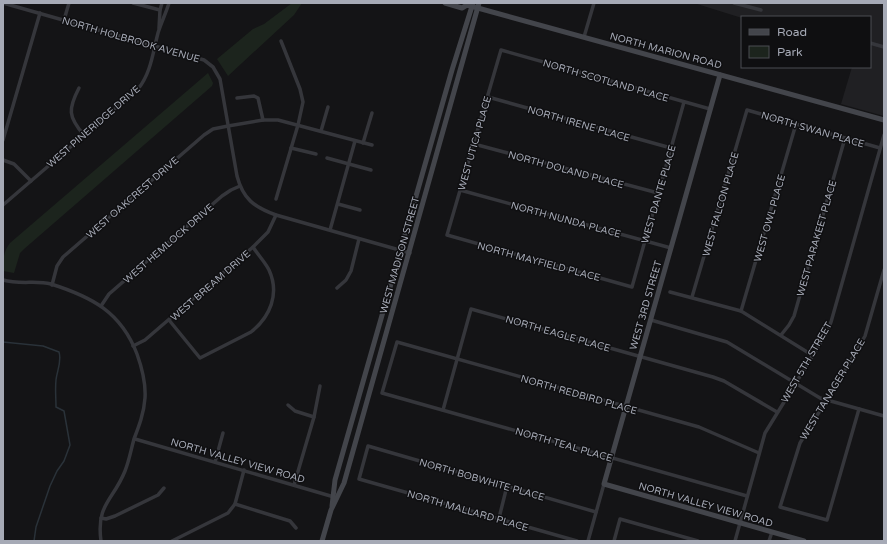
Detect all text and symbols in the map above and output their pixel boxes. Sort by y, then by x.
street label: NORTH HOLBROOK AVENUE [60,15,201,65]
legend [741,16,871,68]
text: Road [777,25,807,39]
street label: NORTH MARION ROAD [608,30,723,72]
text: Park [777,45,803,59]
street label: NORTH SCOTLAND PLACE [541,57,670,105]
street label: WEST PINERIDGE DRIVE [45,83,143,171]
street label: WEST UTICA PLACE [456,95,494,192]
street label: NORTH IRENE PLACE [526,104,631,144]
street label: NORTH SWAN PLACE [760,109,866,150]
street label: WEST DANTE PLACE [639,144,679,245]
street label: NORTH DOLAND PLACE [507,149,625,191]
street label: WEST FALCON PLACE [700,151,742,258]
street label: WEST OAKCREST DRIVE [84,154,181,241]
street label: WEST OWL PLACE [752,173,788,263]
street label: WEST PARAKEET PLACE [795,179,839,298]
street label: WEST MADISON STREET [377,195,422,315]
street label: NORTH NUNDA PLACE [509,199,622,240]
street label: WEST HEMLOCK DRIVE [121,201,216,286]
street label: NORTH MAYFIELD PLACE [476,240,601,284]
street label: WEST BREAM DRIVE [168,248,253,324]
street label: WEST 3RD STREET [627,259,664,351]
street label: NORTH EAGLE PLACE [504,313,612,355]
street label: WEST 5TH STREET [779,320,835,405]
street label: WEST TANAGER PLACE [798,337,868,442]
street label: NORTH REDBIRD PLACE [519,373,638,417]
street label: NORTH TEAL PLACE [514,425,614,465]
street label: NORTH VALLEY VIEW ROAD [169,436,306,486]
street label: NORTH BOBWHITE PLACE [418,456,546,504]
street label: NORTH VALLEY VIEW ROAD [637,480,774,530]
street label: NORTH MALLARD PLACE [406,488,530,534]

